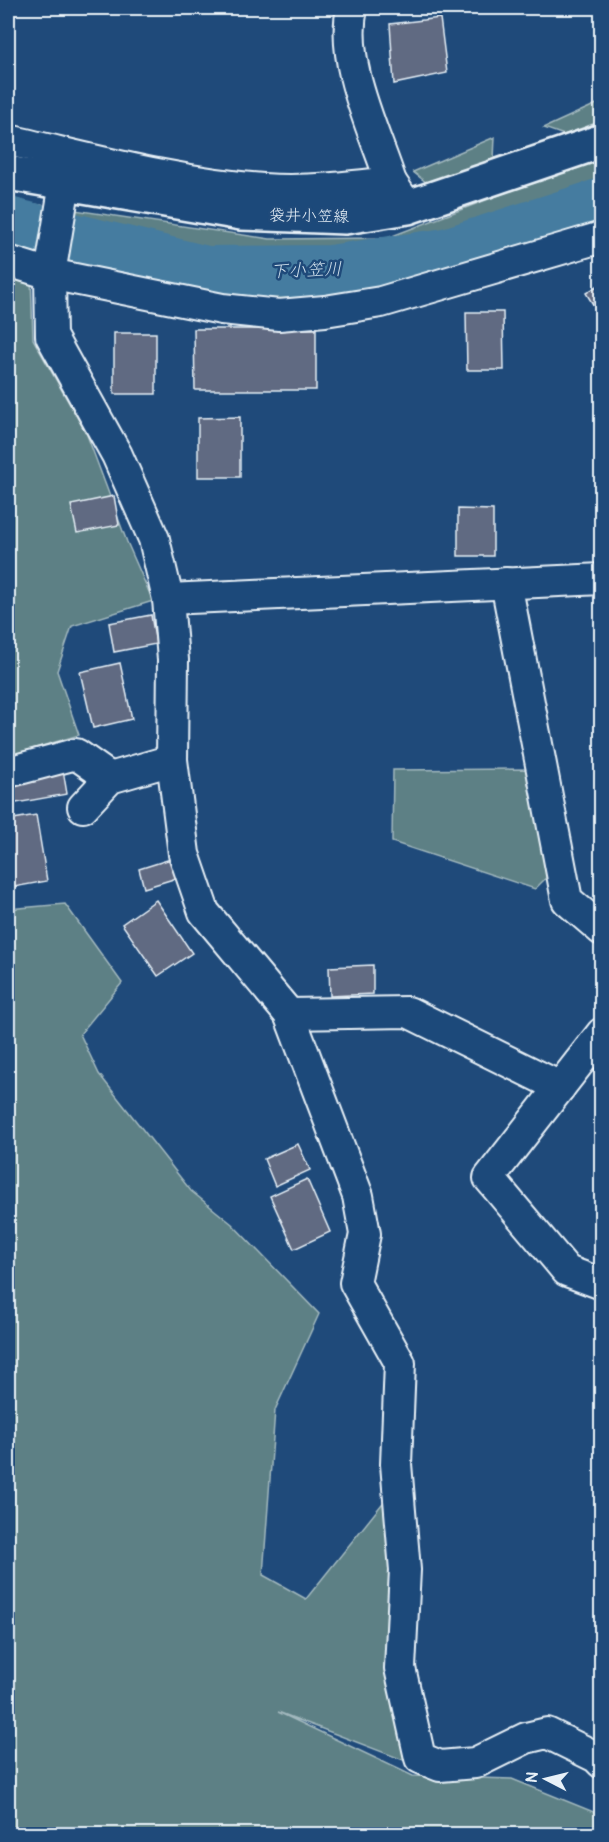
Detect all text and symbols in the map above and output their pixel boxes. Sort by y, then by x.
street label: 袋井小笠線 [269,205,349,227]
water label: 下小笠川 [270,258,342,283]
north arrow [516,1749,576,1809]
text: N [522,1771,543,1784]

